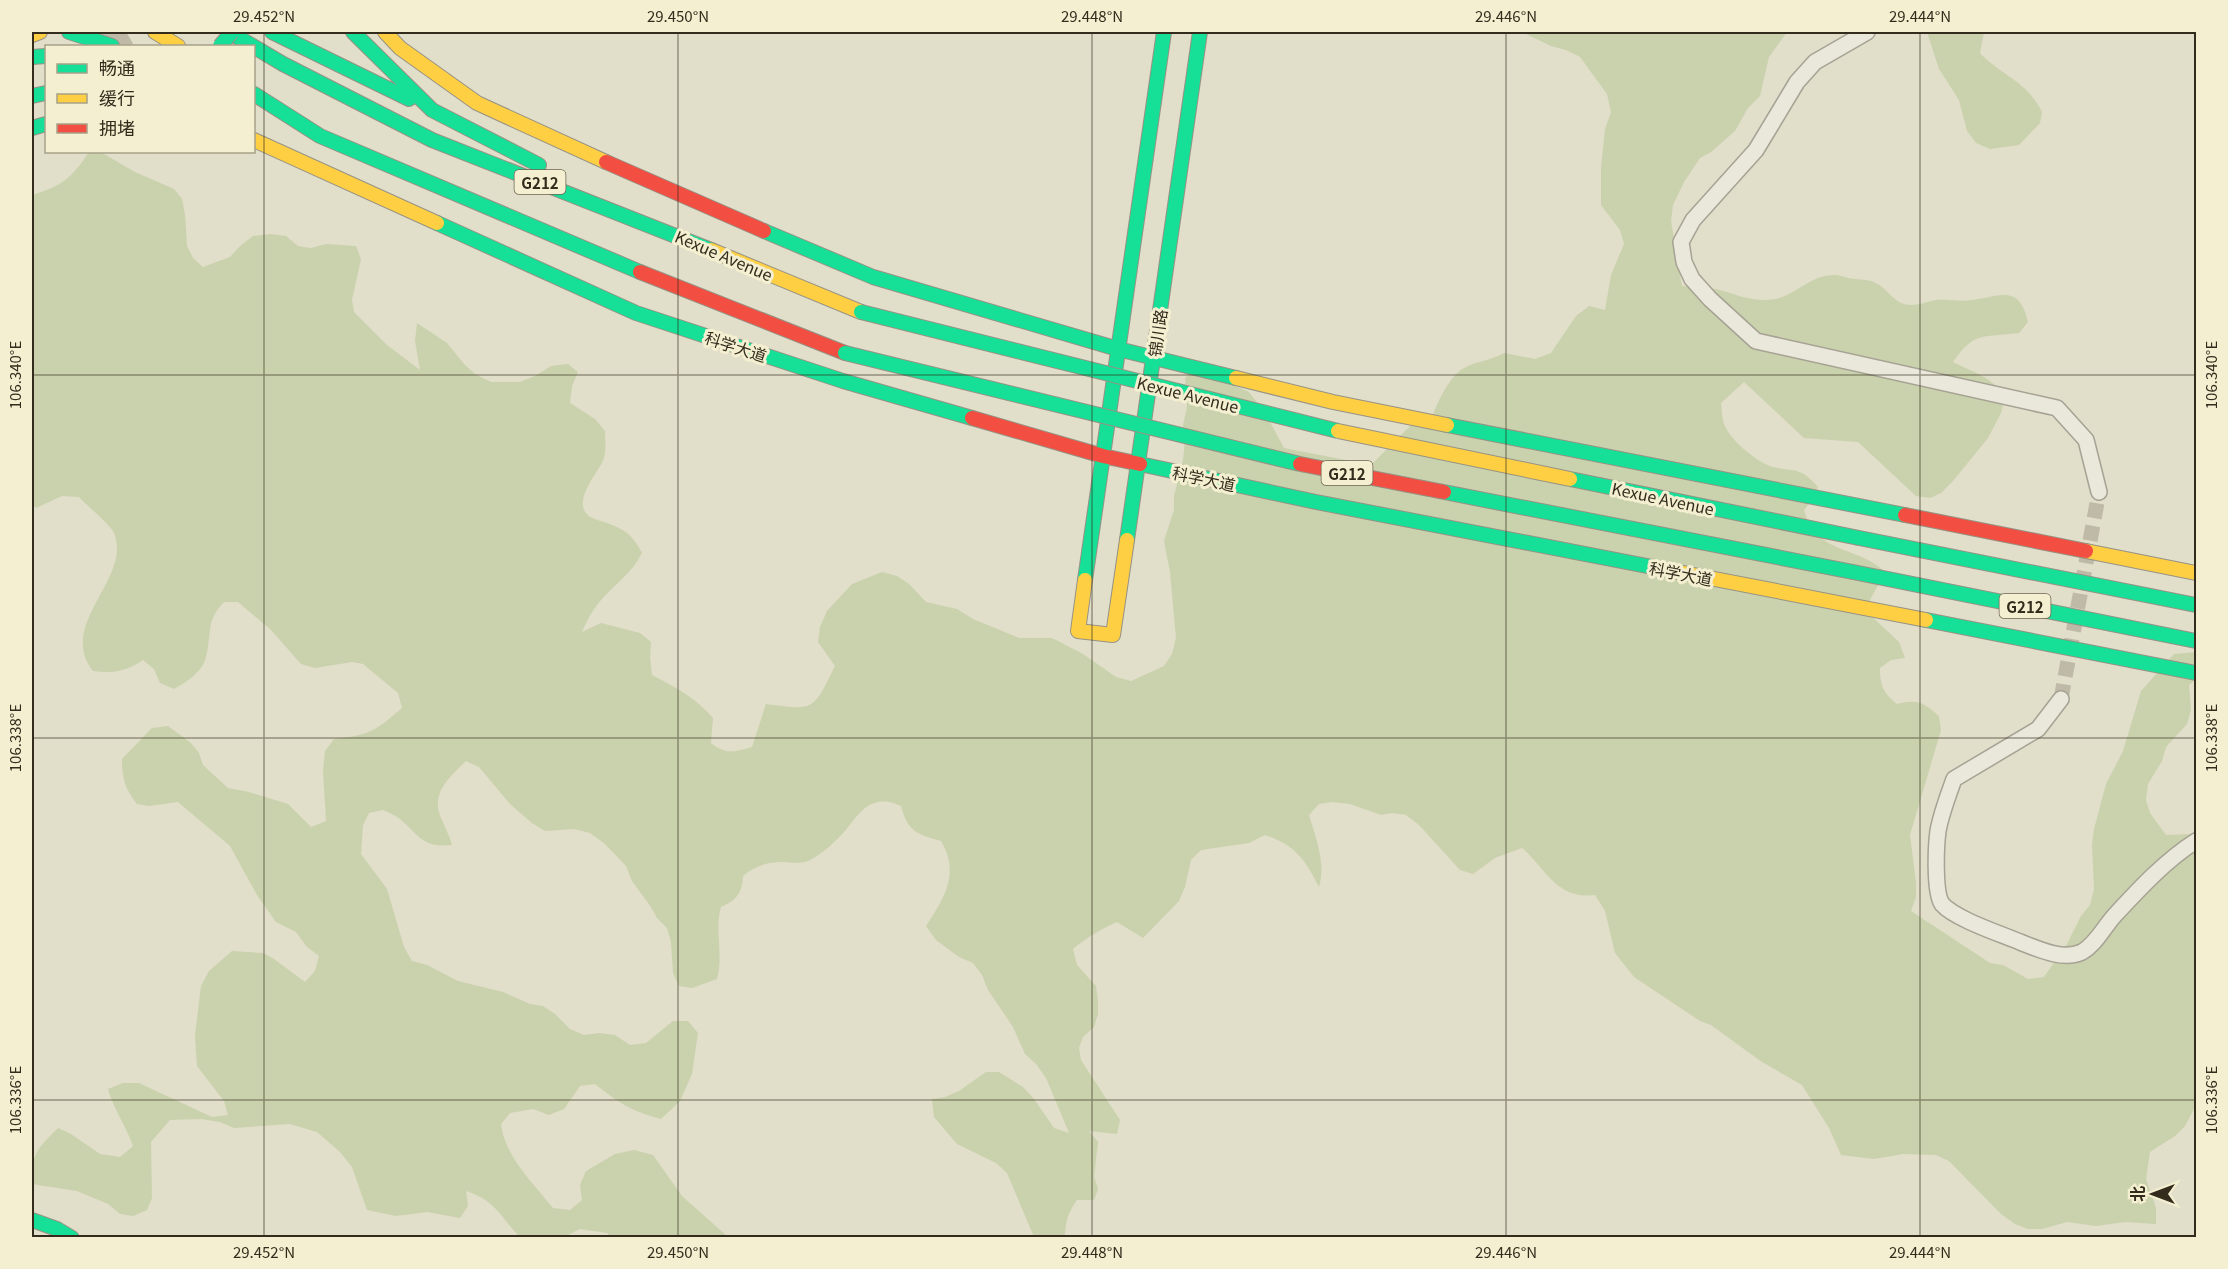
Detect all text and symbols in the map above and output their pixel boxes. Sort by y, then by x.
text: 29.452°N [233,5,295,26]
text: 29.450°N [647,5,709,26]
text: 29.448°N [1061,5,1123,26]
text: 29.446°N [1475,5,1537,26]
text: 29.444°N [1889,5,1951,26]
legend [45,45,255,153]
text: 畅通 [99,54,135,80]
text: 缓行 [99,84,135,110]
text: 拥堵 [99,114,135,140]
road number: G212 [514,170,566,194]
street label: Kexue Avenue [671,224,777,286]
street label: 锦川路 [1142,308,1172,358]
street label: 科学大道 [702,325,770,367]
text: 106.340°E [4,341,25,409]
text: 106.340°E [2200,341,2221,409]
street label: Kexue Avenue [1135,370,1241,418]
street label: 科学大道 [1170,460,1238,496]
road number: G212 [1322,461,1372,485]
street label: Kexue Avenue [1610,475,1716,521]
street label: 科学大道 [1647,555,1715,591]
road number: G212 [2000,594,2050,618]
text: 106.338°E [4,704,25,772]
text: 106.338°E [2200,704,2221,772]
text: 106.336°E [4,1066,25,1134]
text: 106.336°E [2200,1066,2221,1134]
north arrow [2123,1164,2183,1224]
text: 北 [2125,1186,2149,1202]
text: 29.452°N [233,1241,295,1262]
text: 29.450°N [647,1241,709,1262]
text: 29.448°N [1061,1241,1123,1262]
text: 29.446°N [1475,1241,1537,1262]
text: 29.444°N [1889,1241,1951,1262]

